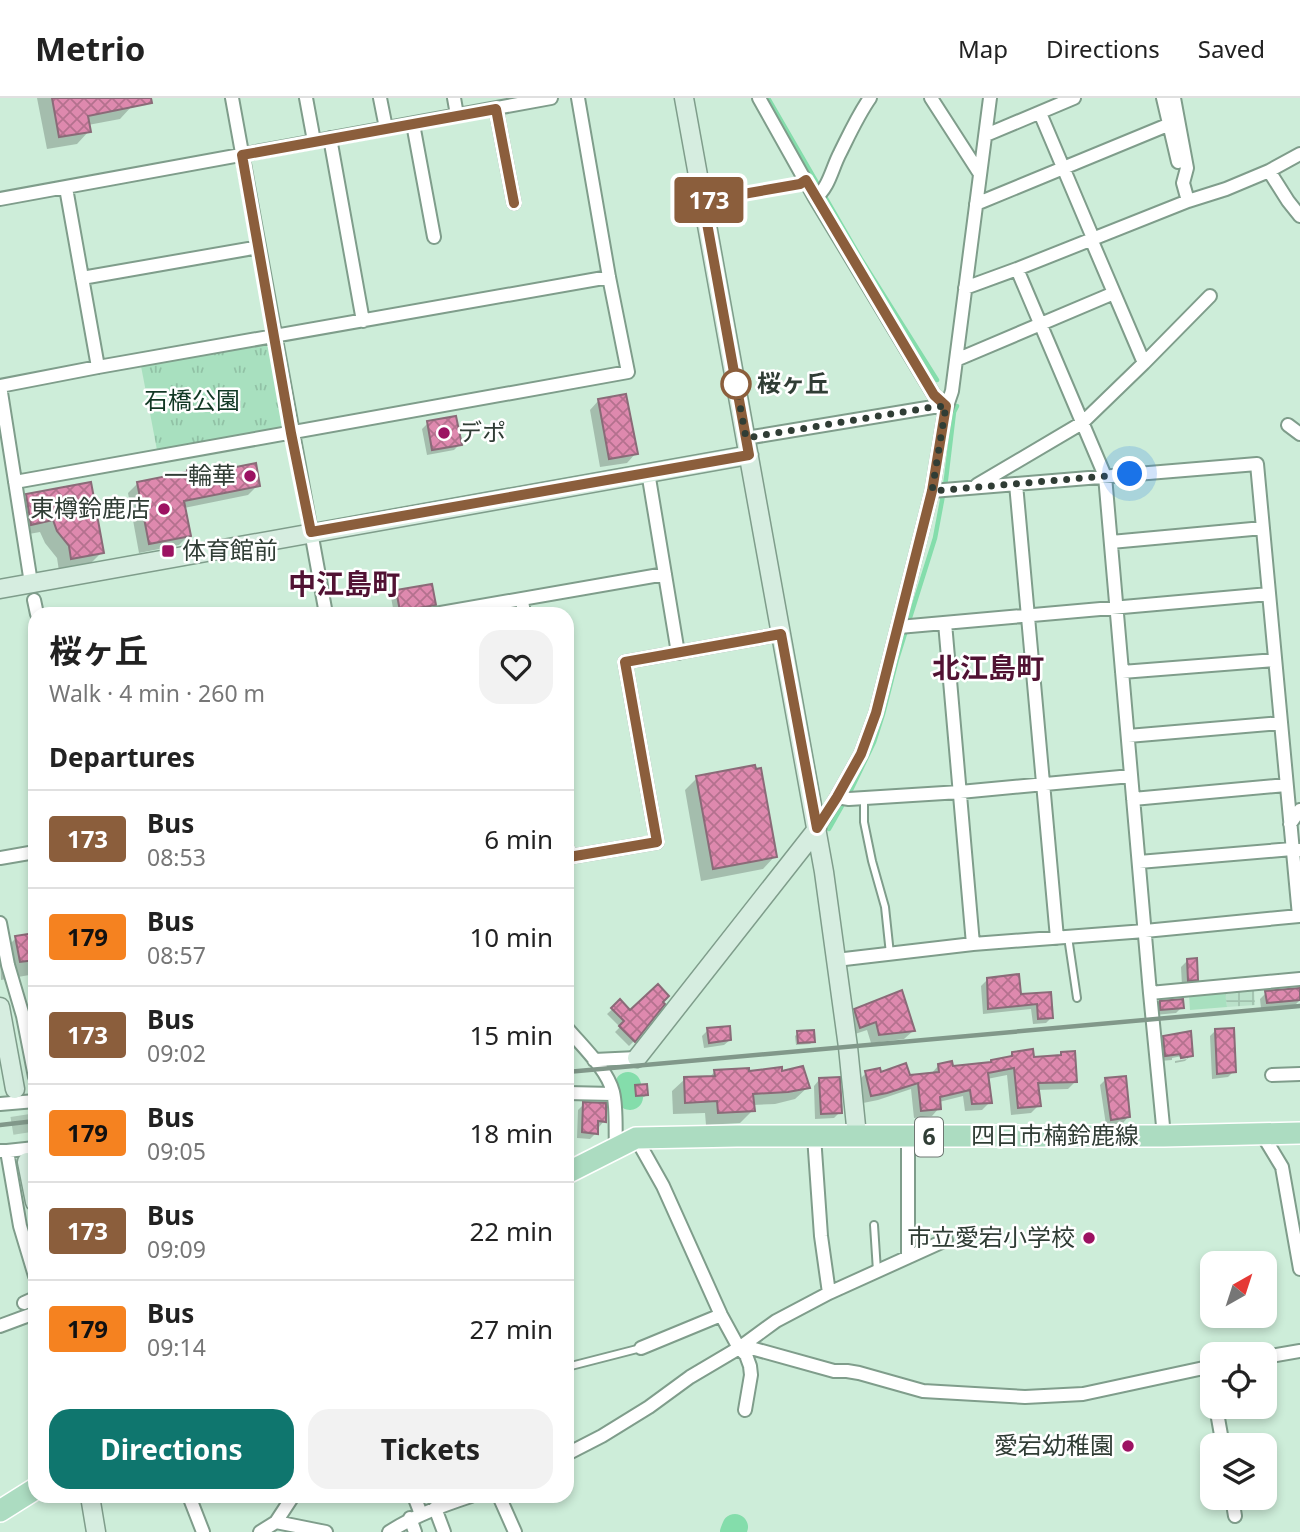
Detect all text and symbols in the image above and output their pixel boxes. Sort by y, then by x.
text: Metrio [35,26,145,71]
text: Map [958,32,1008,65]
text: Directions [1046,32,1160,65]
text: Saved [1198,32,1265,65]
line badge: 173 [669,177,749,223]
text: 173 [688,183,730,216]
place label: 桜ヶ丘 [757,366,829,399]
marker: 桜ヶ丘 [721,369,751,399]
park label: 石橋公園 [144,383,240,416]
place label: デポ [458,415,506,448]
marker: デポ [436,425,452,441]
your location [1112,456,1147,491]
place label: 一輪華 [164,458,236,491]
marker: 一輪華 [242,468,258,484]
place label: 東樽鈴鹿店 [30,491,150,524]
marker: 東樽鈴鹿店 [156,501,172,517]
place label: 体育館前 [182,533,278,566]
marker: 体育館前 [160,543,176,559]
district label: 中江島町 [288,564,400,602]
text: 桜ヶ丘 [49,628,148,673]
button: heart [479,630,553,704]
district label: 北江島町 [932,648,1044,686]
text: Walk · 4 min · 260 m [49,677,265,709]
text: Departures [49,739,195,775]
text: Bus [147,805,194,841]
text: 6 min [484,821,553,857]
text: 173 [67,822,108,855]
text: 08:53 [147,841,206,873]
text: Bus [147,903,194,939]
text: 10 min [469,919,553,955]
text: 179 [67,920,108,953]
text: 08:57 [147,939,206,971]
text: Bus [147,1001,194,1037]
text: 15 min [469,1017,553,1053]
text: 173 [67,1018,108,1051]
text: 09:02 [147,1037,206,1069]
text: Bus [147,1099,194,1135]
text: 18 min [469,1115,553,1151]
text: 179 [67,1116,108,1149]
road number: 6 [915,1118,943,1156]
street label: 四日市楠鈴鹿線 [971,1118,1139,1151]
text: 09:05 [147,1135,206,1167]
text: Bus [147,1197,194,1233]
text: 22 min [469,1213,553,1249]
text: 173 [67,1214,108,1247]
place label: 市立愛宕小学校 [907,1220,1075,1253]
marker: 市立愛宕小学校 [1081,1230,1097,1246]
text: 09:09 [147,1233,206,1265]
north arrow [1200,1251,1278,1328]
map controls [1200,1251,1277,1510]
text: Bus [147,1295,194,1331]
text: 27 min [469,1311,553,1347]
text: 179 [67,1312,108,1345]
text: 09:14 [147,1331,206,1363]
button: locate [1200,1342,1277,1419]
button: Directions [49,1409,294,1489]
button: Tickets [308,1409,553,1489]
place label: 愛宕幼稚園 [994,1428,1114,1461]
button: layers [1200,1433,1277,1510]
marker: 愛宕幼稚園 [1120,1438,1136,1454]

